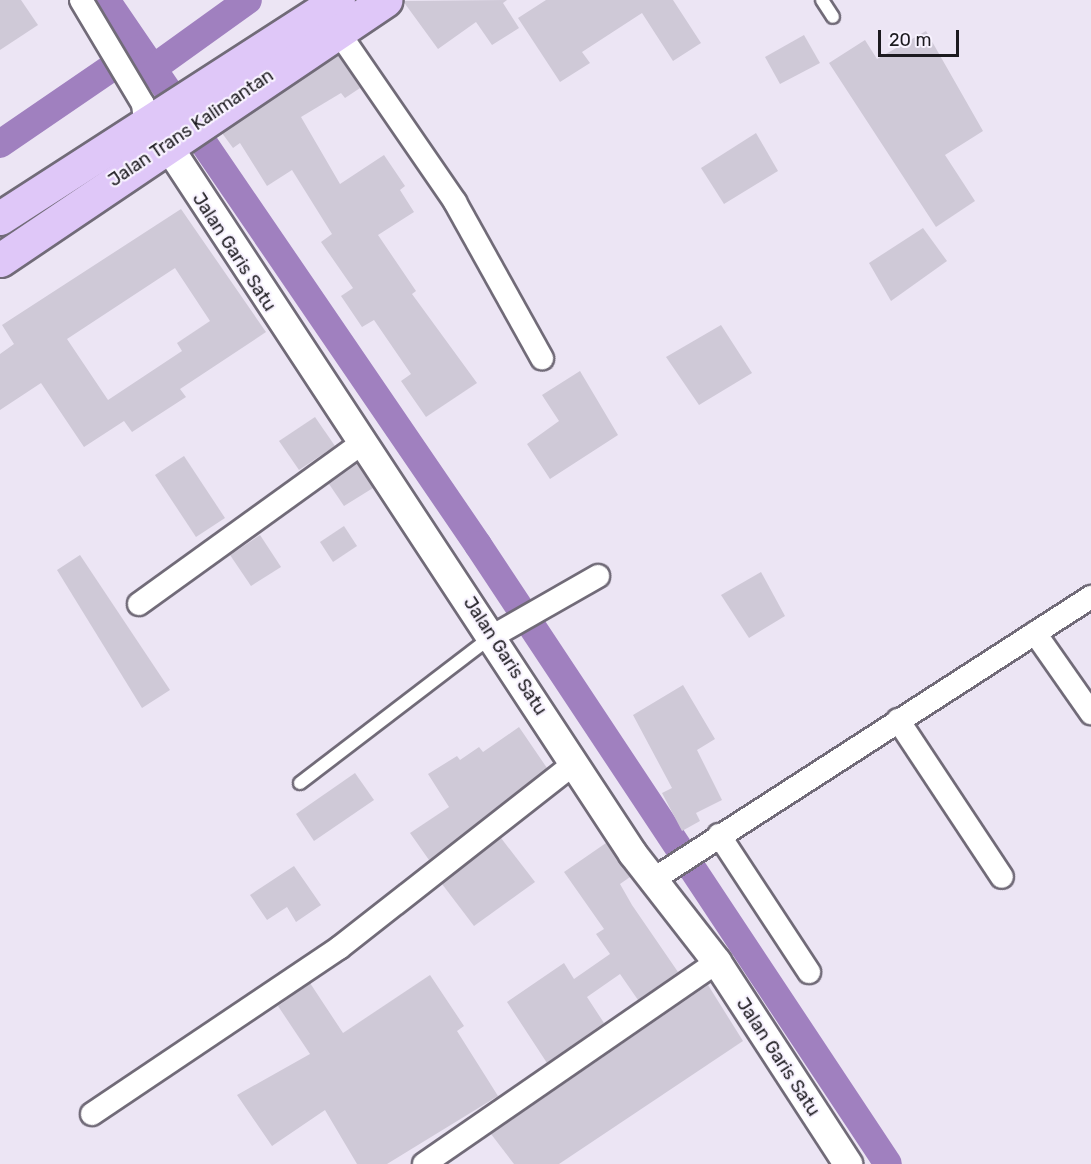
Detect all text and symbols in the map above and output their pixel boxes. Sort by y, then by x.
scale bar [881,18,962,56]
text: 20 m [889,29,931,51]
street label: Jalan Trans Kalimantan [104,65,278,191]
street label: Jalan Garis Satu [188,189,280,315]
street label: Jalan Garis Satu [459,593,551,719]
street label: Jalan Garis Satu [732,994,824,1120]

